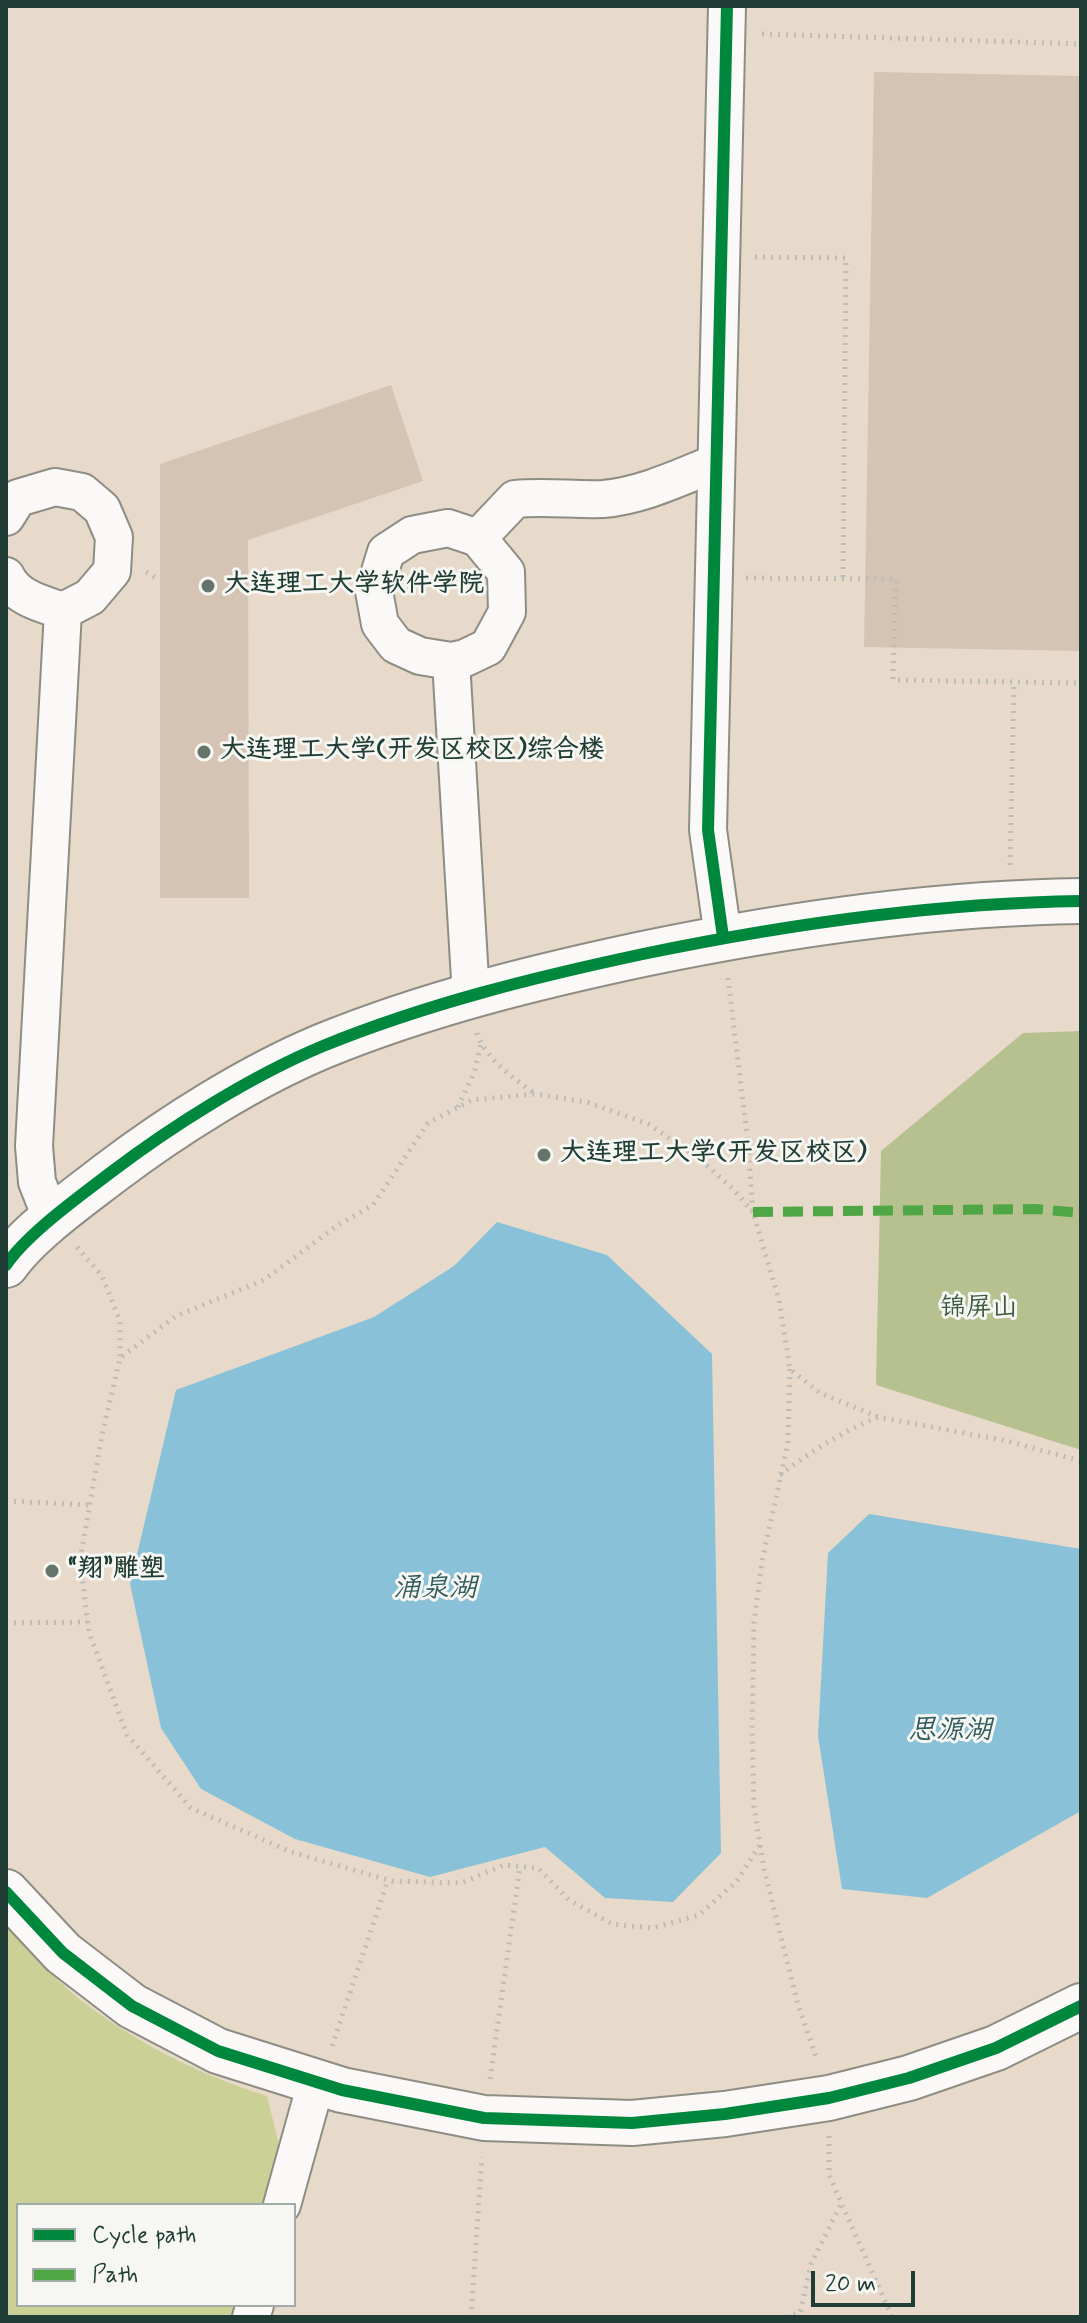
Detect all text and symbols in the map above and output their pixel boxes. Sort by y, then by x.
place label: 大连理工大学软件学院 [224,570,484,602]
marker: 大连理工大学软件学院 [199,577,217,595]
place label: 大连理工大学(开发区校区)综合楼 [220,736,604,768]
marker: 大连理工大学(开发区校区)综合楼 [195,743,213,761]
place label: 大连理工大学(开发区校区) [560,1139,866,1171]
marker: 大连理工大学(开发区校区) [535,1146,553,1164]
park label: 锦屏山 [940,1294,1018,1326]
place label: “翔”雕塑 [68,1555,165,1587]
marker: “翔”雕塑 [43,1562,61,1580]
water label: 涌泉湖 [393,1573,477,1607]
water label: 思源湖 [908,1715,992,1749]
legend [16,2203,296,2307]
text: Cycle path [92,2220,197,2251]
scale bar [815,2255,919,2305]
text: Path [92,2260,138,2291]
text: 20 m [825,2269,876,2300]

